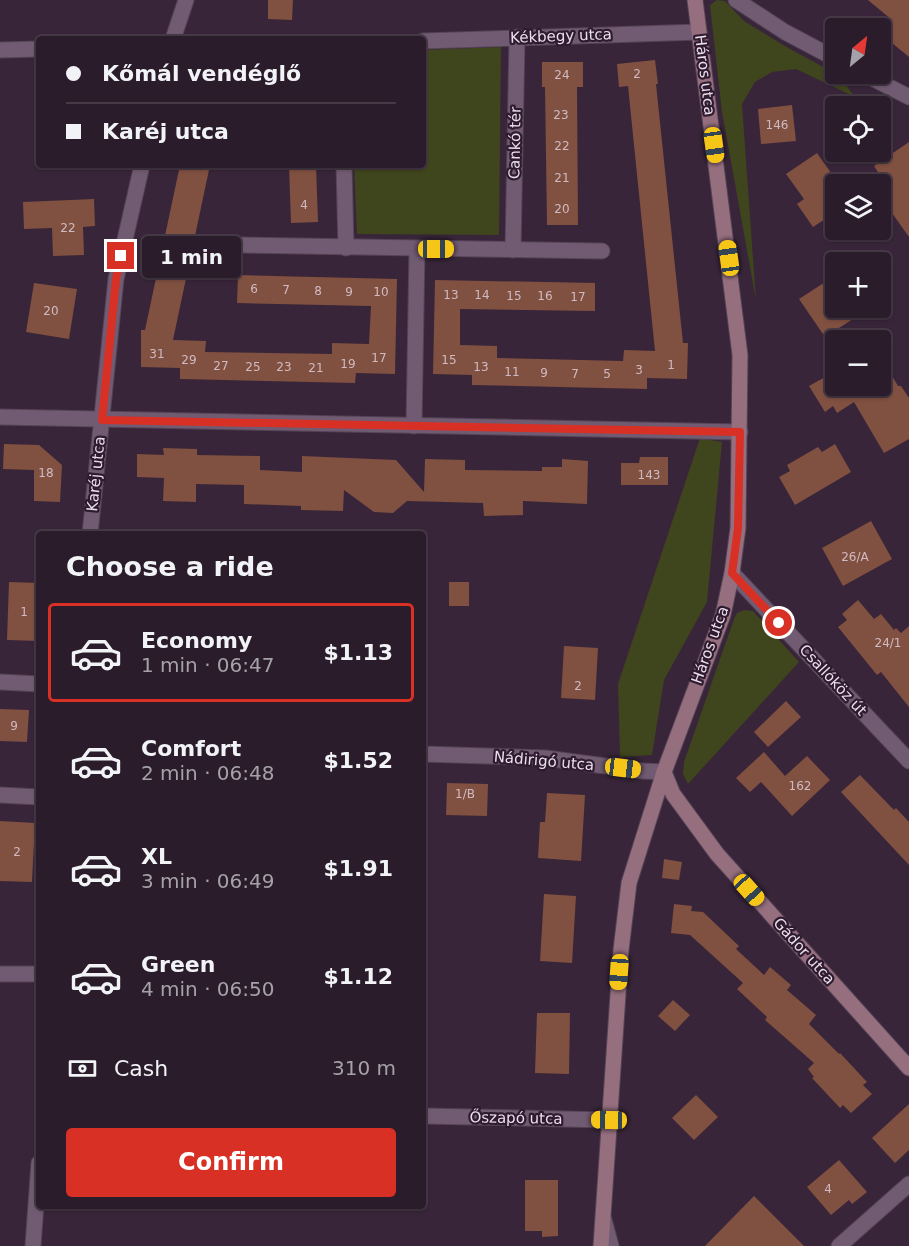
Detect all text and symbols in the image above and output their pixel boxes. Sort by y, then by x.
north arrow [825,18,891,84]
map controls [825,18,891,396]
street label: Kékbegy utca [510,25,612,47]
street label: Háros utca [691,34,719,116]
text: Kőmál vendéglő [102,61,301,86]
house number: 2 [633,67,641,81]
house number: 24 [554,68,570,82]
button: locate [825,96,891,162]
street label: Cankó tér [505,106,525,179]
house number: 23 [553,108,569,122]
house number: 146 [766,118,788,132]
text: Karéj utca [102,119,229,144]
car [703,126,725,164]
house number: 22 [554,139,570,153]
house number: 21 [554,171,570,185]
button: layers [825,174,891,240]
house number: 4 [300,198,308,212]
house number: 20 [554,202,570,216]
house number: 22 [60,221,76,235]
callout: 1 min [142,235,241,277]
car [718,239,740,277]
car [418,240,454,258]
route end [107,242,134,269]
text: 1 min [160,245,223,269]
button: + [825,252,891,318]
house number: 6 [250,282,258,296]
house number: 7 [282,283,290,297]
house number: 8 [314,284,322,298]
house number: 9 [345,285,353,299]
house number: 10 [373,285,389,299]
house number: 13 [443,288,459,302]
house number: 14 [474,288,490,302]
house number: 15 [506,289,522,303]
house number: 16 [537,289,553,303]
house number: 17 [570,290,586,304]
house number: 20 [43,304,59,318]
button: − [825,330,891,396]
house number: 31 [149,347,165,361]
house number: 17 [371,351,387,365]
house number: 29 [181,353,197,367]
house number: 15 [441,353,457,367]
house number: 19 [340,357,356,371]
house number: 1 [667,358,675,372]
house number: 27 [213,359,229,373]
house number: 25 [245,360,261,374]
house number: 23 [276,360,292,374]
house number: 13 [473,360,489,374]
house number: 21 [308,361,324,375]
house number: 3 [635,363,643,377]
house number: 11 [504,365,520,379]
house number: 9 [540,366,548,380]
house number: 7 [571,367,579,381]
house number: 5 [603,367,611,381]
street label: Karéj utca [83,435,109,513]
house number: 18 [38,466,54,480]
house number: 143 [638,468,660,482]
house number: 26/A [841,550,870,564]
text: Choose a ride [66,551,274,582]
street label: Háros utca [688,604,732,686]
house number: 1 [20,605,28,619]
route start [765,609,792,636]
icon: car [69,626,123,680]
text: Economy [141,628,252,653]
house number: 24/1 [875,636,901,650]
text: $1.13 [323,640,393,665]
street label: Csallóköz út [796,641,870,719]
text: 1 min · 06:47 [141,653,275,677]
house number: 2 [574,679,582,693]
house number: 9 [10,719,18,733]
icon: car [69,734,123,788]
text: Comfort [141,736,241,761]
text: $1.52 [323,748,393,773]
street label: Nádirigó utca [493,748,595,774]
car [604,757,642,779]
text: 2 min · 06:48 [141,761,275,785]
house number: 162 [789,779,811,793]
house number: 1/B [455,787,475,801]
icon: car [69,842,123,896]
text: XL [141,844,172,869]
house number: 2 [13,845,21,859]
text: $1.91 [323,856,393,881]
text: 3 min · 06:49 [141,869,275,893]
car [730,871,768,909]
street label: Gádor utca [769,914,839,988]
icon: car [69,950,123,1004]
text: Green [141,952,215,977]
car [609,953,629,991]
text: $1.12 [323,964,393,989]
text: 4 min · 06:50 [141,977,275,1001]
icon: cash [66,1052,99,1085]
text: Cash [114,1056,168,1081]
text: 310 m [332,1056,396,1080]
street label: Őszapó utca [469,1106,563,1128]
car [591,1111,627,1129]
button: Confirm [66,1128,396,1197]
house number: 4 [824,1182,832,1196]

